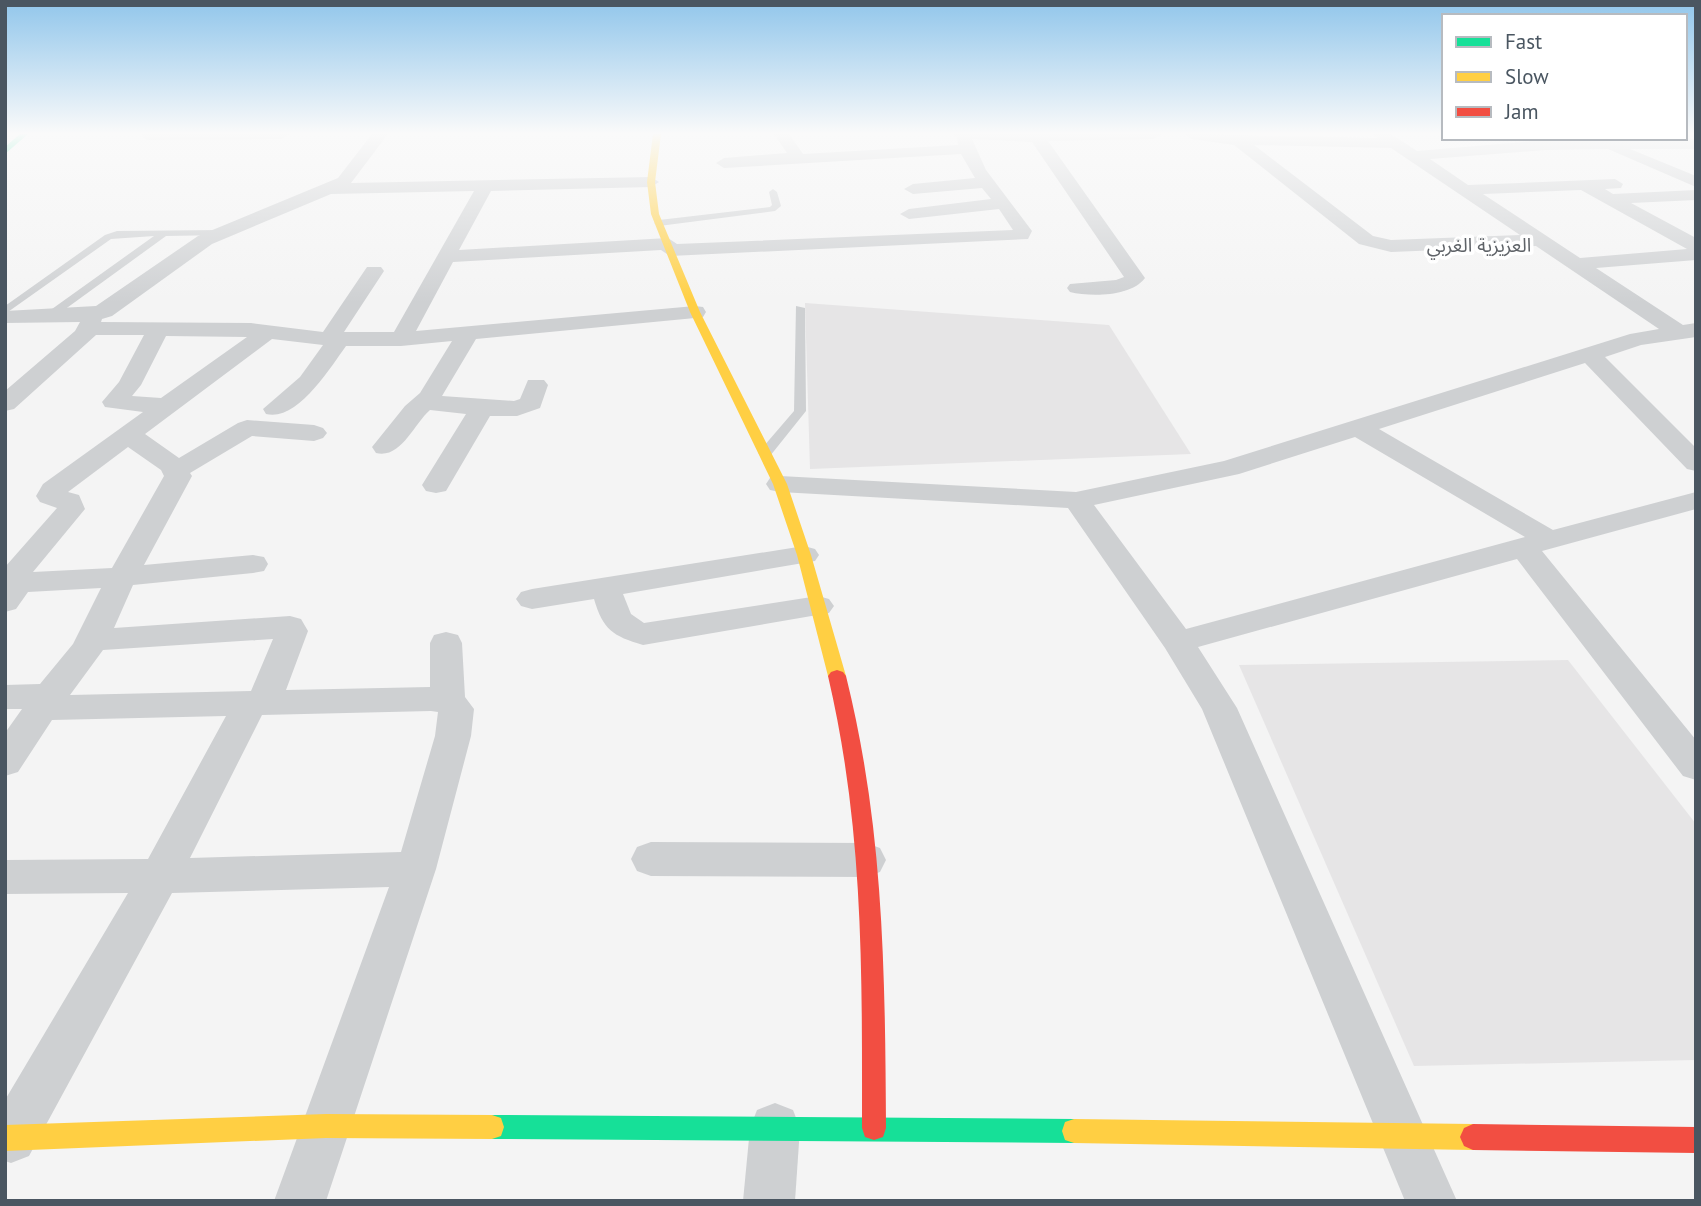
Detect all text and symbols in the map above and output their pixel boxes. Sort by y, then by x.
legend [1442,14,1687,140]
text: Fast [1505,28,1542,55]
text: Slow [1505,63,1549,90]
text: Jam [1504,98,1539,125]
district label: العزيزية الغربي [1427,233,1531,260]

